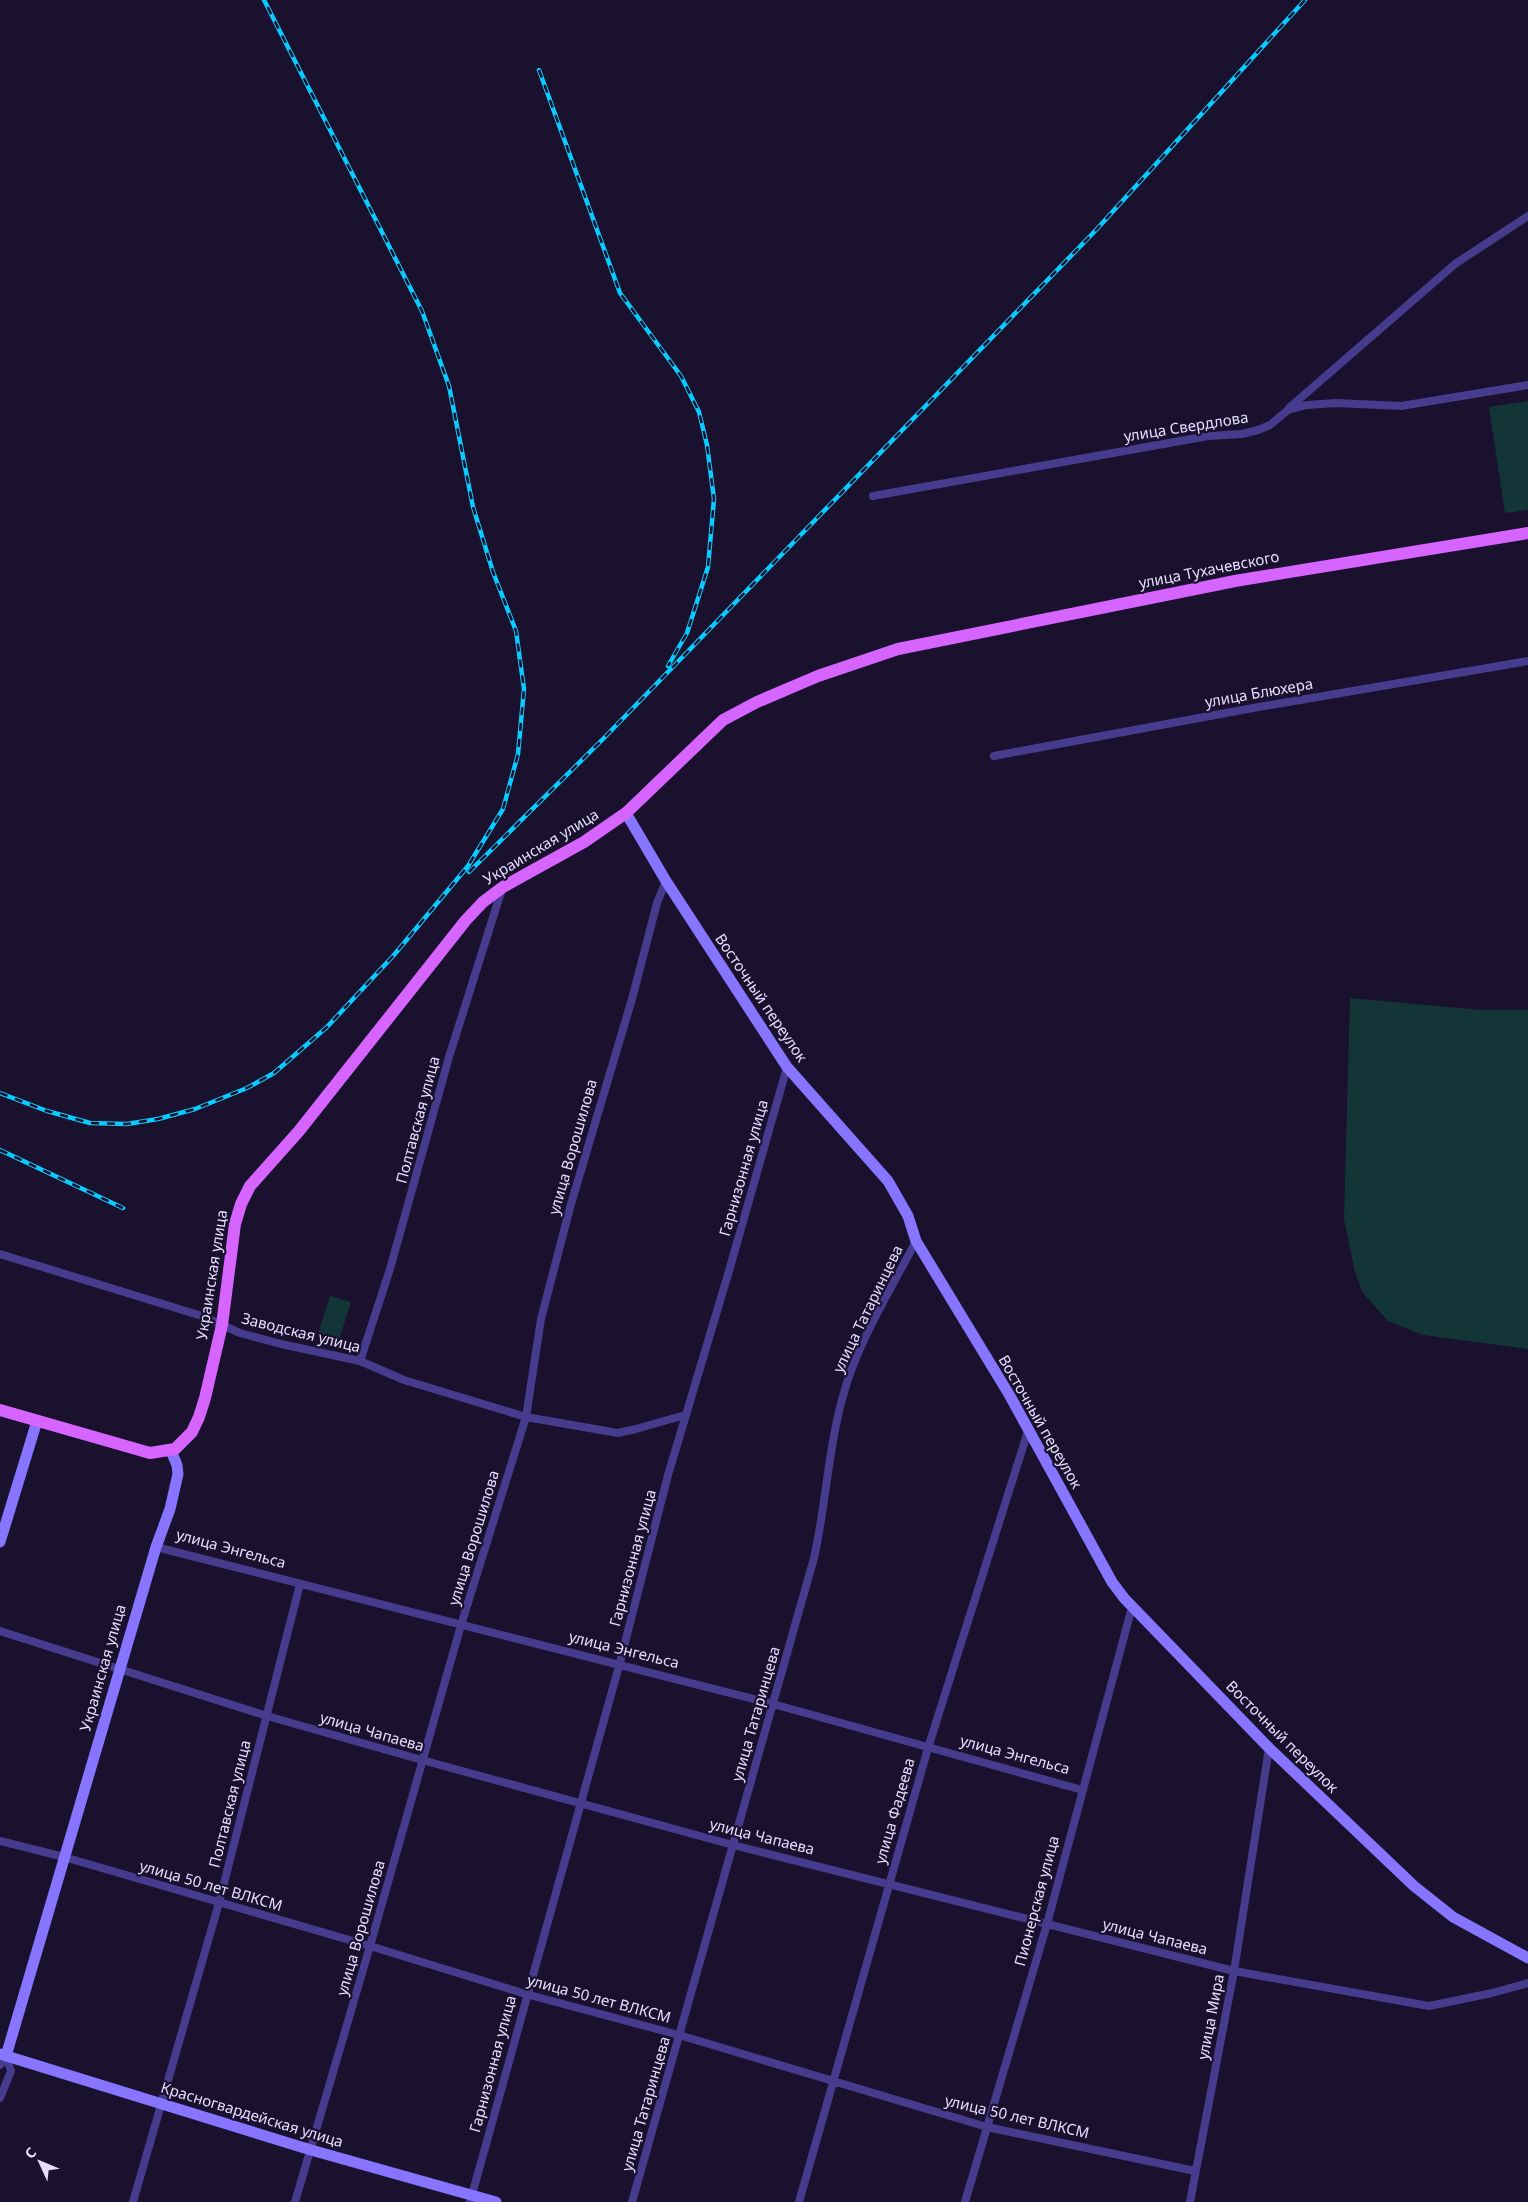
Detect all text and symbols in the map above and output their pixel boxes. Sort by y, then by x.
street label: улица Свердлова [1122,406,1249,446]
street label: улица Тухачевского [1137,546,1281,592]
street label: улица Блюхера [1203,673,1314,711]
street label: Украинская улица [479,804,602,889]
street label: Восточный переулок [711,929,812,1066]
street label: Полтавская улица [390,1054,444,1186]
street label: улица Ворошилова [543,1077,601,1217]
street label: Гарнизонная улица [714,1097,772,1238]
street label: Украинская улица [191,1208,231,1341]
street label: улица Татаринцева [828,1241,907,1376]
street label: Заводская улица [240,1308,363,1356]
street label: Восточный переулок [994,1351,1087,1492]
street label: улица Ворошилова [443,1468,503,1608]
street label: Гарнизонная улица [604,1487,660,1628]
street label: улица Энгельса [174,1524,288,1572]
street label: Украинская улица [74,1602,130,1734]
street label: улица Энгельса [567,1626,681,1672]
street label: улица Татаринцева [726,1644,784,1784]
street label: Восточный переулок [1222,1676,1343,1797]
street label: улица Чапаева [318,1707,427,1755]
street label: улица Энгельса [958,1730,1072,1778]
street label: Полтавская улица [203,1738,255,1870]
street label: улица Фадеева [869,1755,919,1866]
street label: улица Чапаева [708,1813,817,1859]
street label: Пионерская улица [1009,1833,1063,1968]
street label: улица 50 лет ВЛКСМ [137,1855,285,1915]
street label: улица Ворошилова [331,1858,389,1998]
street label: улица Чапаева [1101,1913,1210,1959]
street label: улица 50 лет ВЛКСМ [525,1969,673,2027]
street label: улица Мира [1192,1972,1228,2061]
street label: Гарнизонная улица [464,1993,520,2134]
street label: улица Татаринцева [616,2034,674,2174]
street label: Красногвардейская улица [159,2077,346,2151]
street label: улица 50 лет ВЛКСМ [943,2090,1091,2142]
north arrow [15,2137,65,2187]
text: С [20,2143,40,2162]

